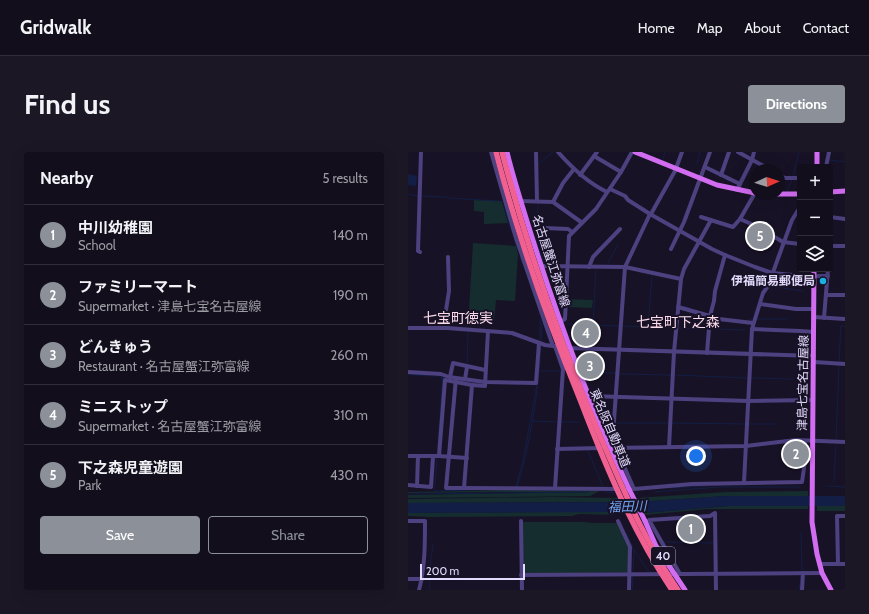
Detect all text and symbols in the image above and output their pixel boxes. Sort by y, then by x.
text: Gridwalk [20,16,92,39]
text: Home [638,19,675,37]
text: Map [697,19,722,37]
text: About [744,19,781,37]
text: Contact [803,19,849,37]
button: Directions [748,85,845,123]
text: Find us [24,87,110,121]
north arrow [749,164,785,200]
map controls [797,164,833,272]
button: + [797,164,833,200]
text: Nearby [40,168,93,188]
text: 5 results [322,170,368,186]
button: − [797,200,833,236]
street label: 名古屋蟹江弥富線 [530,213,573,309]
text: 中川幼稚園 [78,219,153,237]
pin: 5 [747,221,773,251]
text: 1 [51,227,55,243]
text: 140 m [333,227,368,243]
button: layers [797,236,833,272]
text: School [78,237,116,253]
place label: 伊福簡易郵便局 [731,273,815,288]
marker: 伊福簡易郵便局 [818,276,828,286]
text: ファミリーマート [78,278,198,296]
text: 2 [50,287,56,303]
text: 190 m [333,287,368,303]
text: Supermarket · 津島七宝名古屋線 [78,298,262,314]
district label: 七宝町徳実 [423,309,493,327]
district label: 七宝町下之森 [636,313,720,331]
pin: 4 [573,318,599,348]
street label: 津島七宝名古屋線 [794,335,811,431]
text: どんきゅう [78,338,153,356]
text: 3 [49,347,57,363]
text: 260 m [330,347,368,363]
pin: 3 [577,351,603,381]
text: Restaurant · 名古屋蟹江弥富線 [78,358,250,374]
street label: 東名阪自動車道 [587,386,634,469]
text: ミニストップ [78,398,168,416]
text: 4 [49,407,57,423]
text: 310 m [333,407,368,423]
text: Supermarket · 名古屋蟹江弥富線 [78,418,262,434]
pin: 2 [783,439,809,469]
your location [686,446,706,466]
text: 下之森児童遊園 [78,459,183,477]
text: 5 [50,467,56,483]
text: 430 m [330,467,368,483]
text: Park [78,477,101,493]
water label: 福田川 [607,497,649,515]
pin: 1 [678,514,704,544]
button: Save [40,516,200,554]
button: Share [208,516,368,554]
road number: 40 [651,547,675,565]
scale bar [420,562,525,581]
text: 200 m [426,564,459,578]

